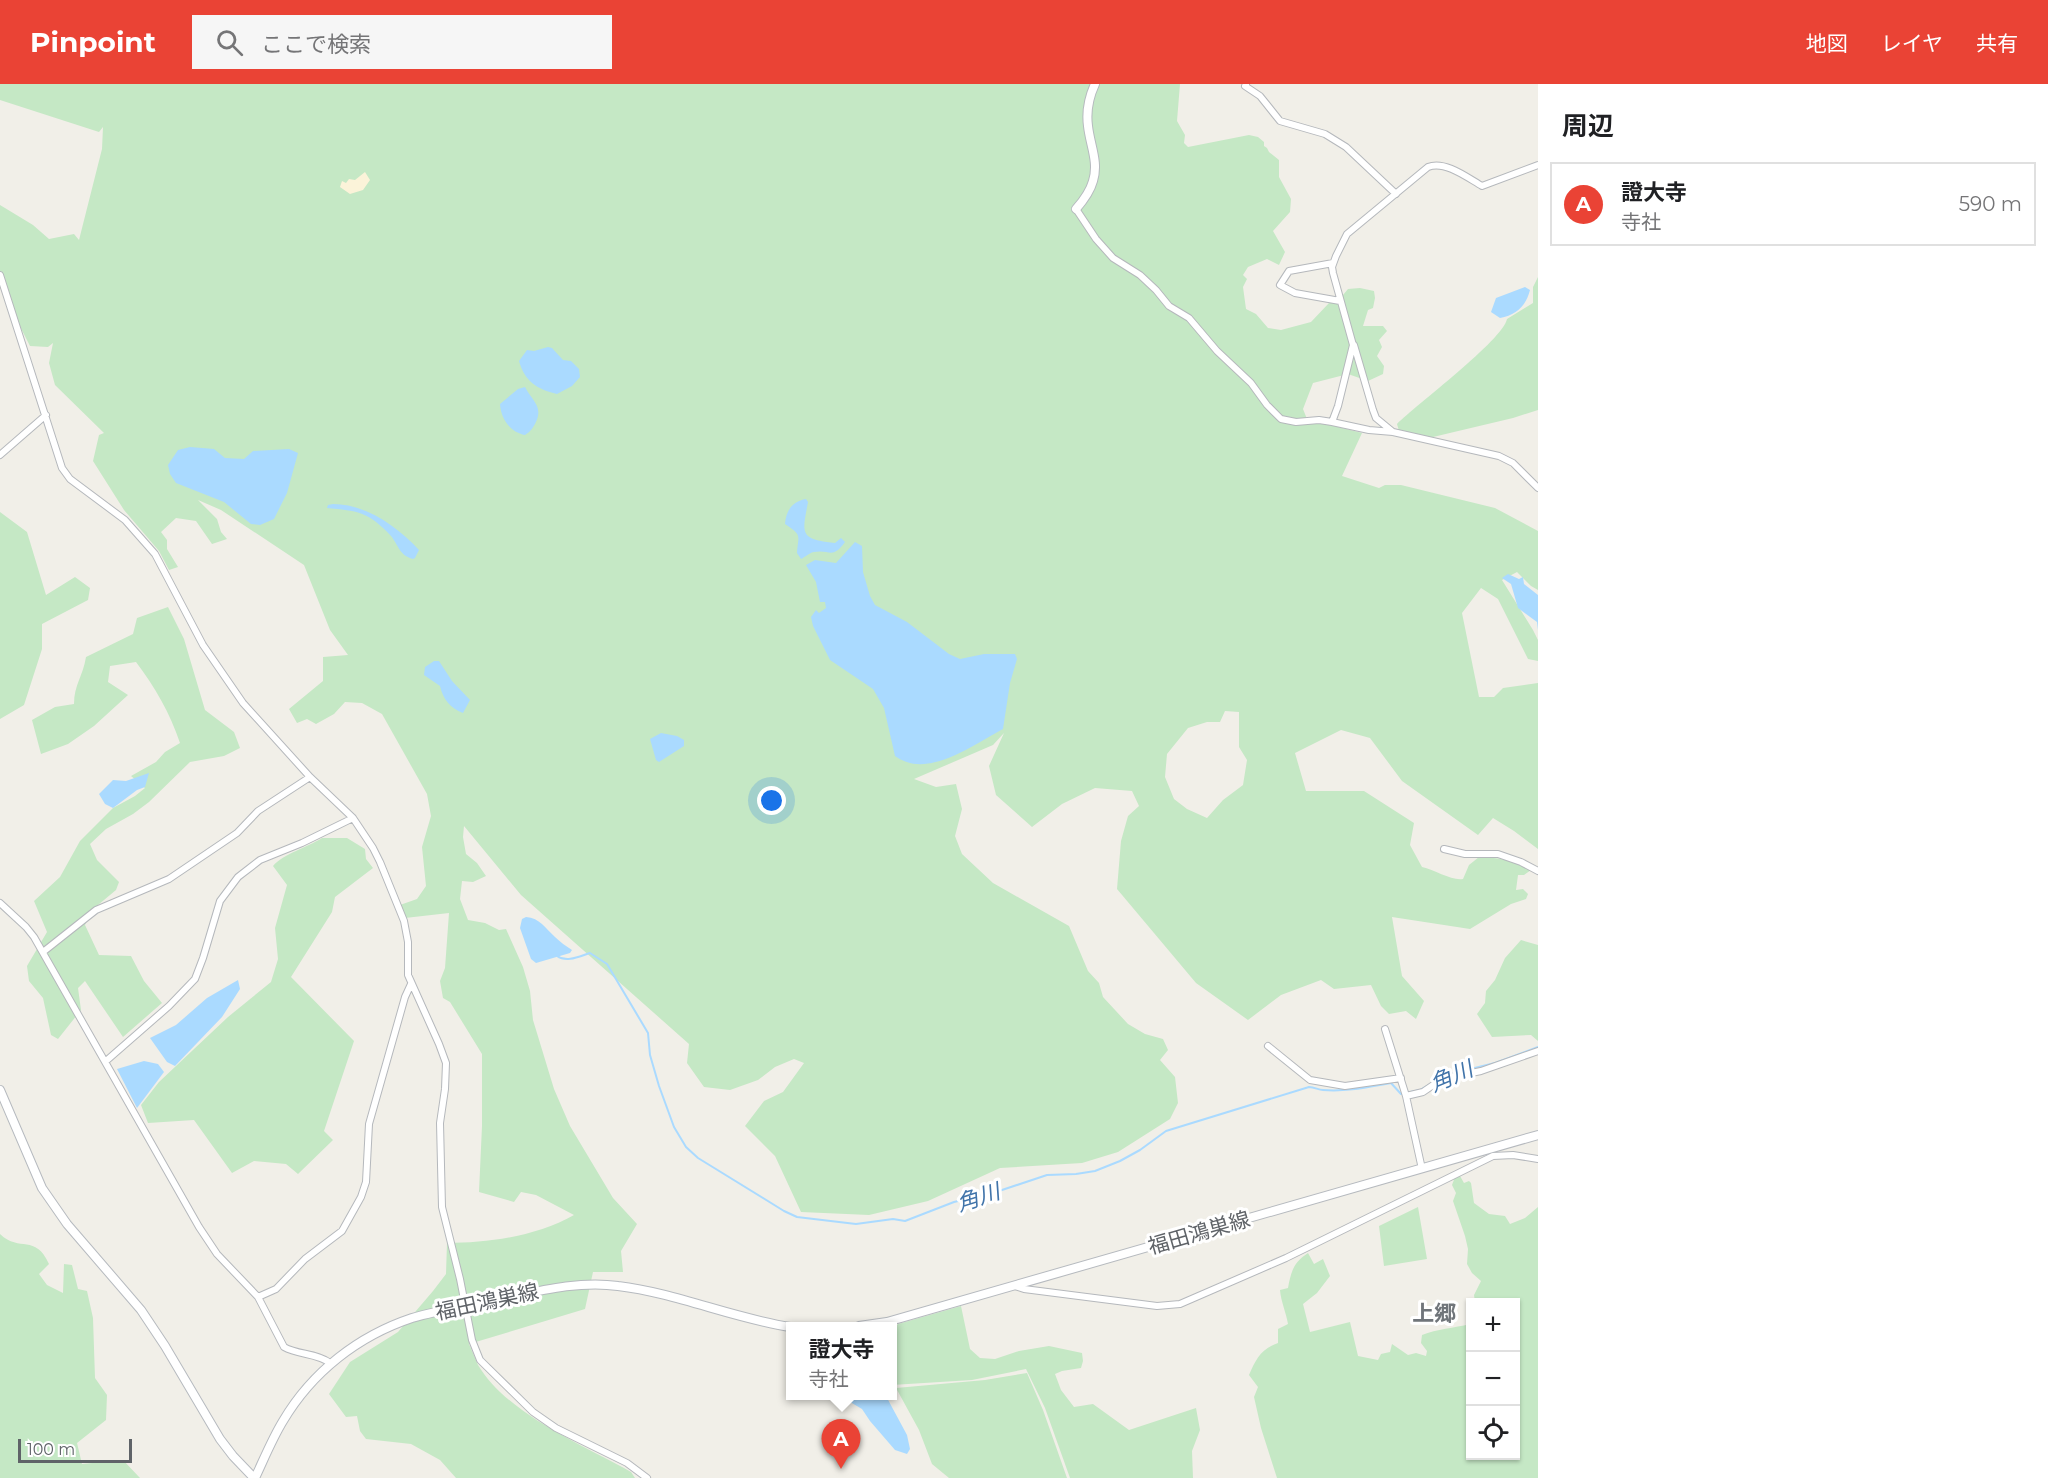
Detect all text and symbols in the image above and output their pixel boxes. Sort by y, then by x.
search box [192,15,612,69]
text: Pinpoint [30,25,156,59]
icon: search [213,26,246,59]
text: ここで検索 [261,31,371,58]
text: 地図 [1806,31,1848,56]
text: レイヤ [1881,31,1943,56]
text: 共有 [1976,31,2018,56]
text: 周辺 [1562,110,1614,142]
text: 證大寺 [1621,179,1687,206]
text: A [1576,192,1591,216]
text: 590 m [1959,192,2022,216]
text: 寺社 [1621,210,1661,234]
your location [757,786,786,815]
water label: 角川 [1426,1055,1479,1097]
water label: 角川 [953,1177,1005,1217]
street label: 福田鴻巣線 [1145,1206,1253,1259]
street label: 福田鴻巣線 [433,1278,541,1325]
map controls [1466,1298,1520,1460]
button: + [1466,1298,1520,1352]
district label: 上郷 [1412,1300,1456,1327]
popup [786,1322,897,1400]
text: 證大寺 [808,1336,875,1363]
button: − [1466,1352,1520,1406]
text: 寺社 [808,1367,848,1391]
button: locate [1466,1406,1520,1460]
pin: A [822,1420,860,1469]
scale bar [18,1436,132,1464]
text: 100 m [27,1440,75,1459]

